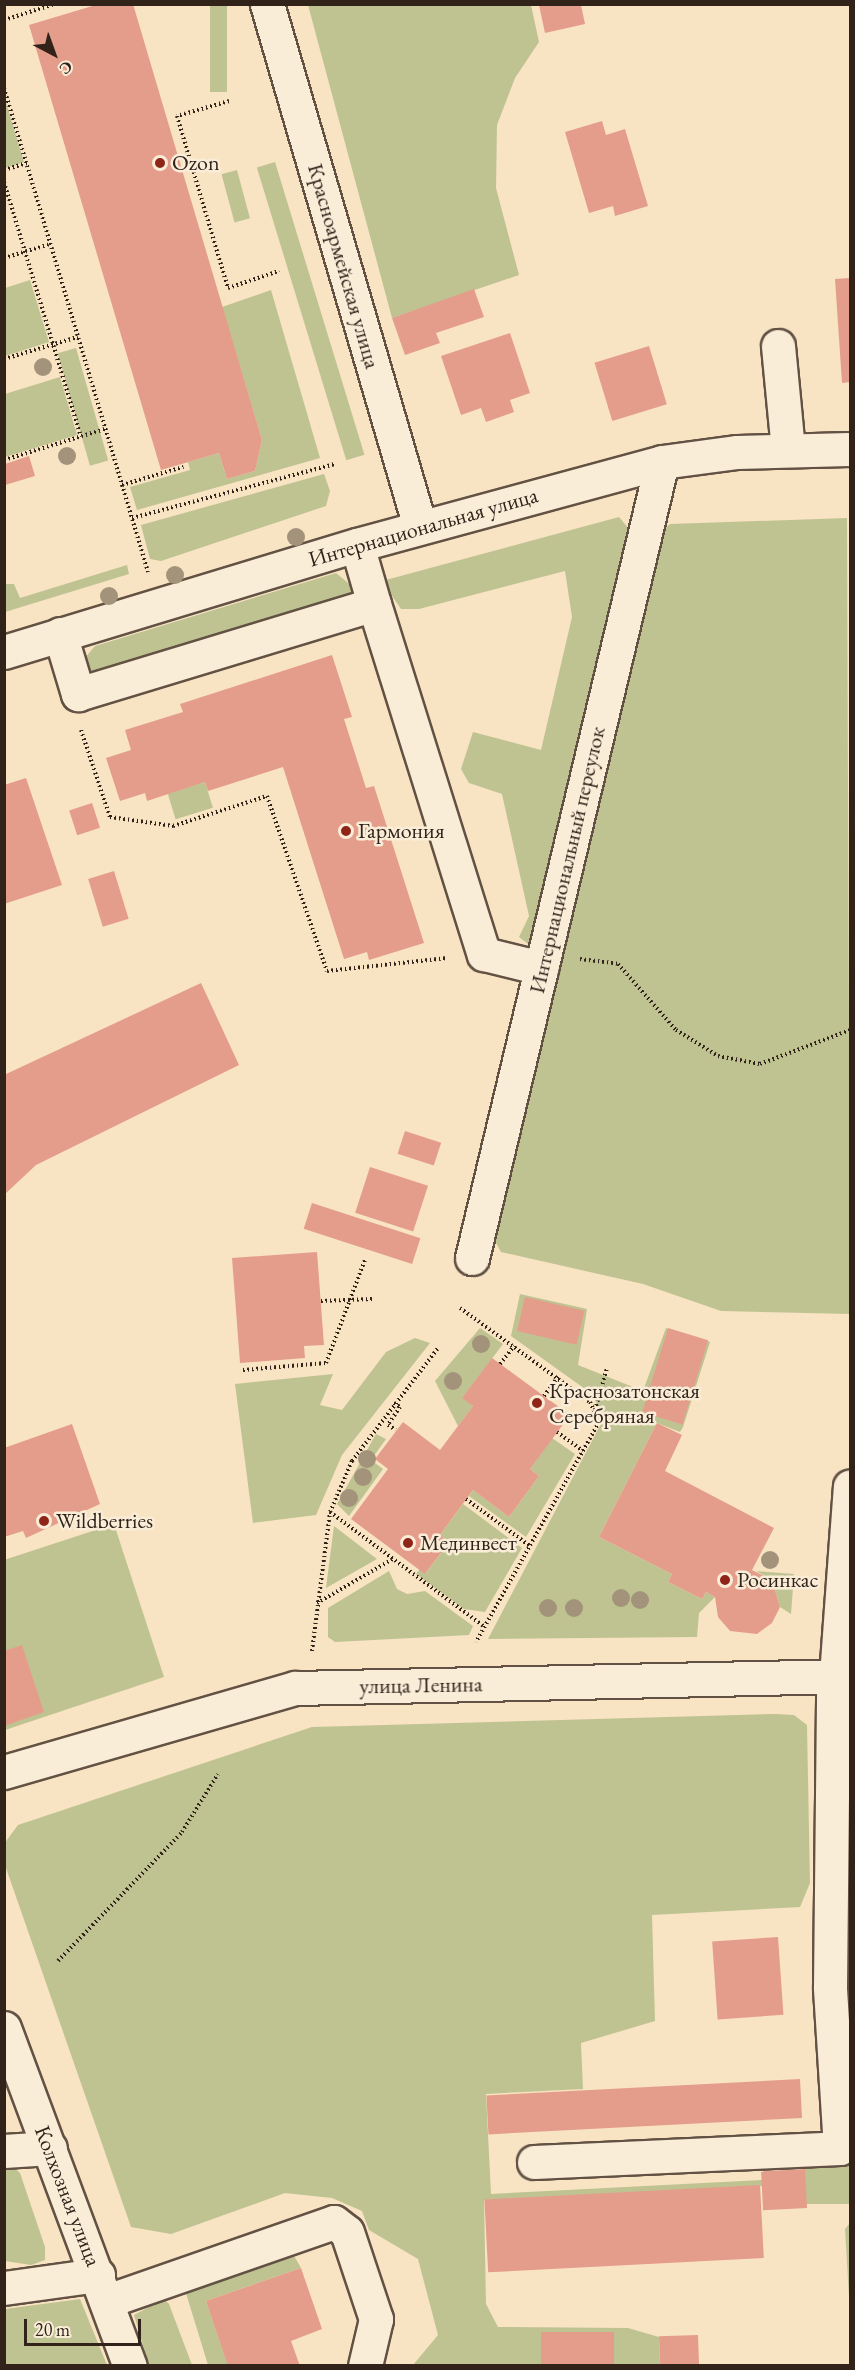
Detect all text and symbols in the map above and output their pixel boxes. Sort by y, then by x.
north arrow [24,24,84,84]
text: С [55,56,77,80]
place label: Ozon [172,150,220,176]
marker: Ozon [153,156,167,170]
street label: Красноармейская улица [302,160,386,372]
street label: Интернациональная улица [305,482,541,572]
street label: Интернациональный переулок [523,724,611,996]
place label: Гармония [358,818,444,844]
marker: Гармония [339,824,353,838]
place label: Краснозатонская Серебряная [549,1377,700,1428]
marker: Краснозатонская Серебряная [530,1396,544,1410]
place label: Wildberries [56,1508,153,1534]
marker: Wildberries [37,1514,51,1528]
place label: Мединвест [420,1530,517,1556]
marker: Мединвест [401,1536,415,1550]
place label: Росинкас [737,1567,819,1593]
marker: Росинкас [718,1573,732,1587]
street label: улица Ленина [359,1671,483,1699]
street label: Колхозная улица [29,2122,107,2270]
scale bar [27,2307,144,2345]
text: 20 m [35,2318,70,2341]

